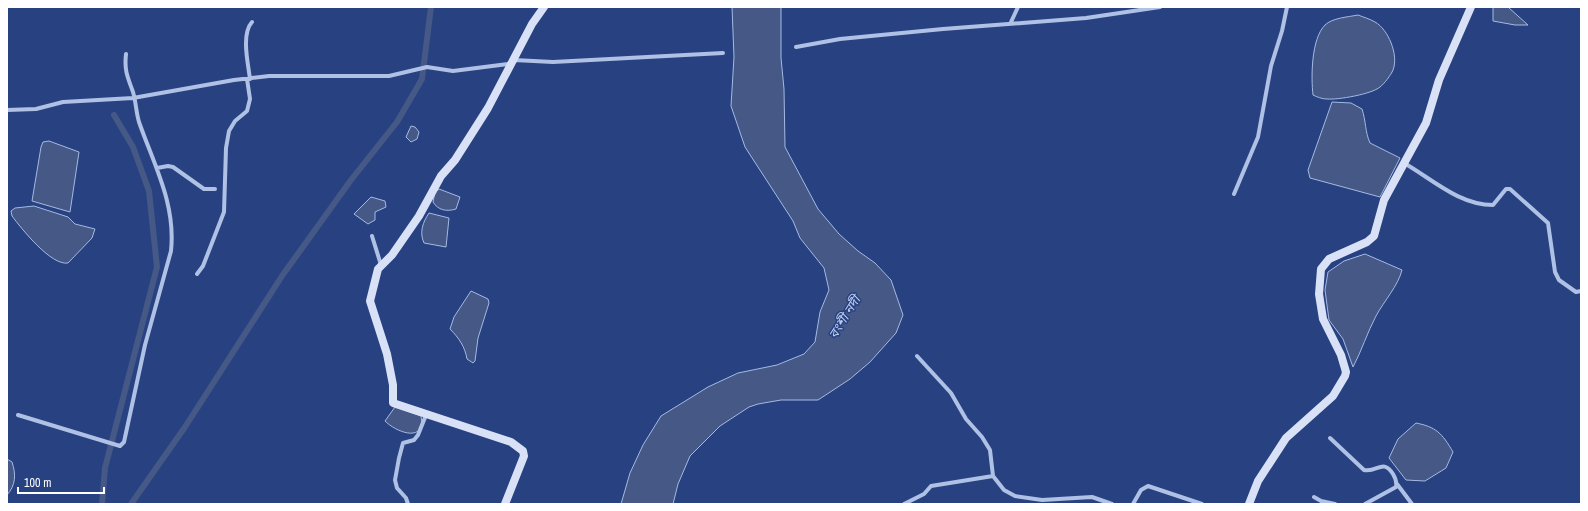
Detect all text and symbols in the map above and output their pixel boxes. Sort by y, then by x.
water label: বংশী নদী [825,291,865,342]
scale bar [18,469,104,495]
text: 100 m [24,475,51,491]

